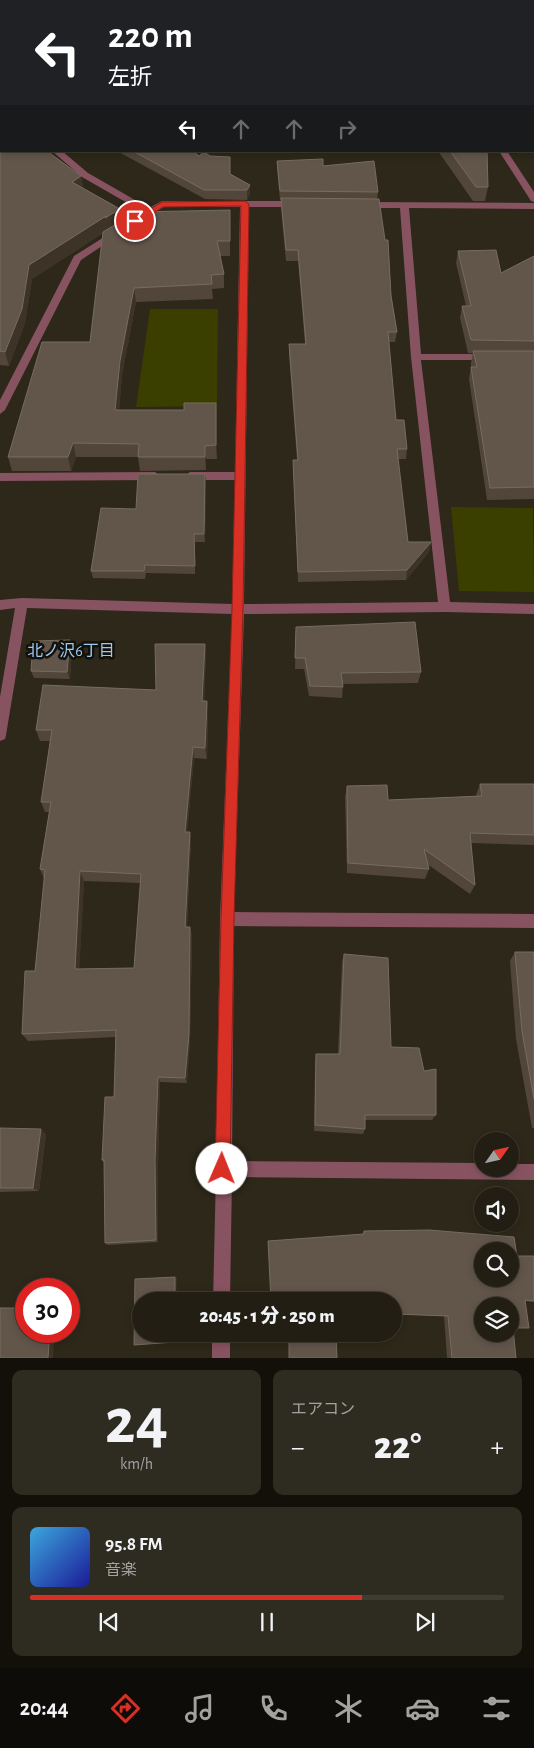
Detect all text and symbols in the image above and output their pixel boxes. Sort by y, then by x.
text: 220 m [108,19,193,54]
icon: left [25,20,90,85]
text: 左折 [108,66,152,88]
icon: left [174,115,202,143]
icon: ahead [227,115,255,143]
icon: ahead [280,115,308,143]
icon: right [333,115,361,143]
pin [114,200,156,242]
icon: arrive [121,207,149,235]
district label: 北ノ沢6丁目 [27,642,115,659]
north arrow [474,1132,519,1178]
map controls [474,1132,519,1342]
position arrow [195,1142,247,1194]
button: sound [474,1187,519,1232]
button: search [474,1242,519,1287]
speed limit sign: 30 [15,1278,80,1343]
button: layers [474,1297,519,1342]
text: 20:45 · 1 分 · 250 m [199,1307,335,1326]
text: 24 [105,1390,168,1455]
text: エアコン [291,1401,355,1417]
text: 22° [374,1428,421,1466]
text: − [291,1434,304,1462]
text: + [491,1434,504,1462]
text: km/h [120,1456,153,1472]
text: 95.8 FM [105,1535,163,1554]
text: 音楽 [105,1562,137,1578]
icon: previous [95,1608,123,1636]
icon: pause [253,1608,281,1636]
icon: next [411,1608,439,1636]
icon: directions [108,1691,143,1726]
icon: music [182,1691,217,1726]
icon: phone [256,1691,291,1726]
icon: climate [331,1691,366,1726]
icon: car [405,1691,440,1726]
icon: filters [479,1691,514,1726]
text: 20:44 [20,1697,69,1719]

